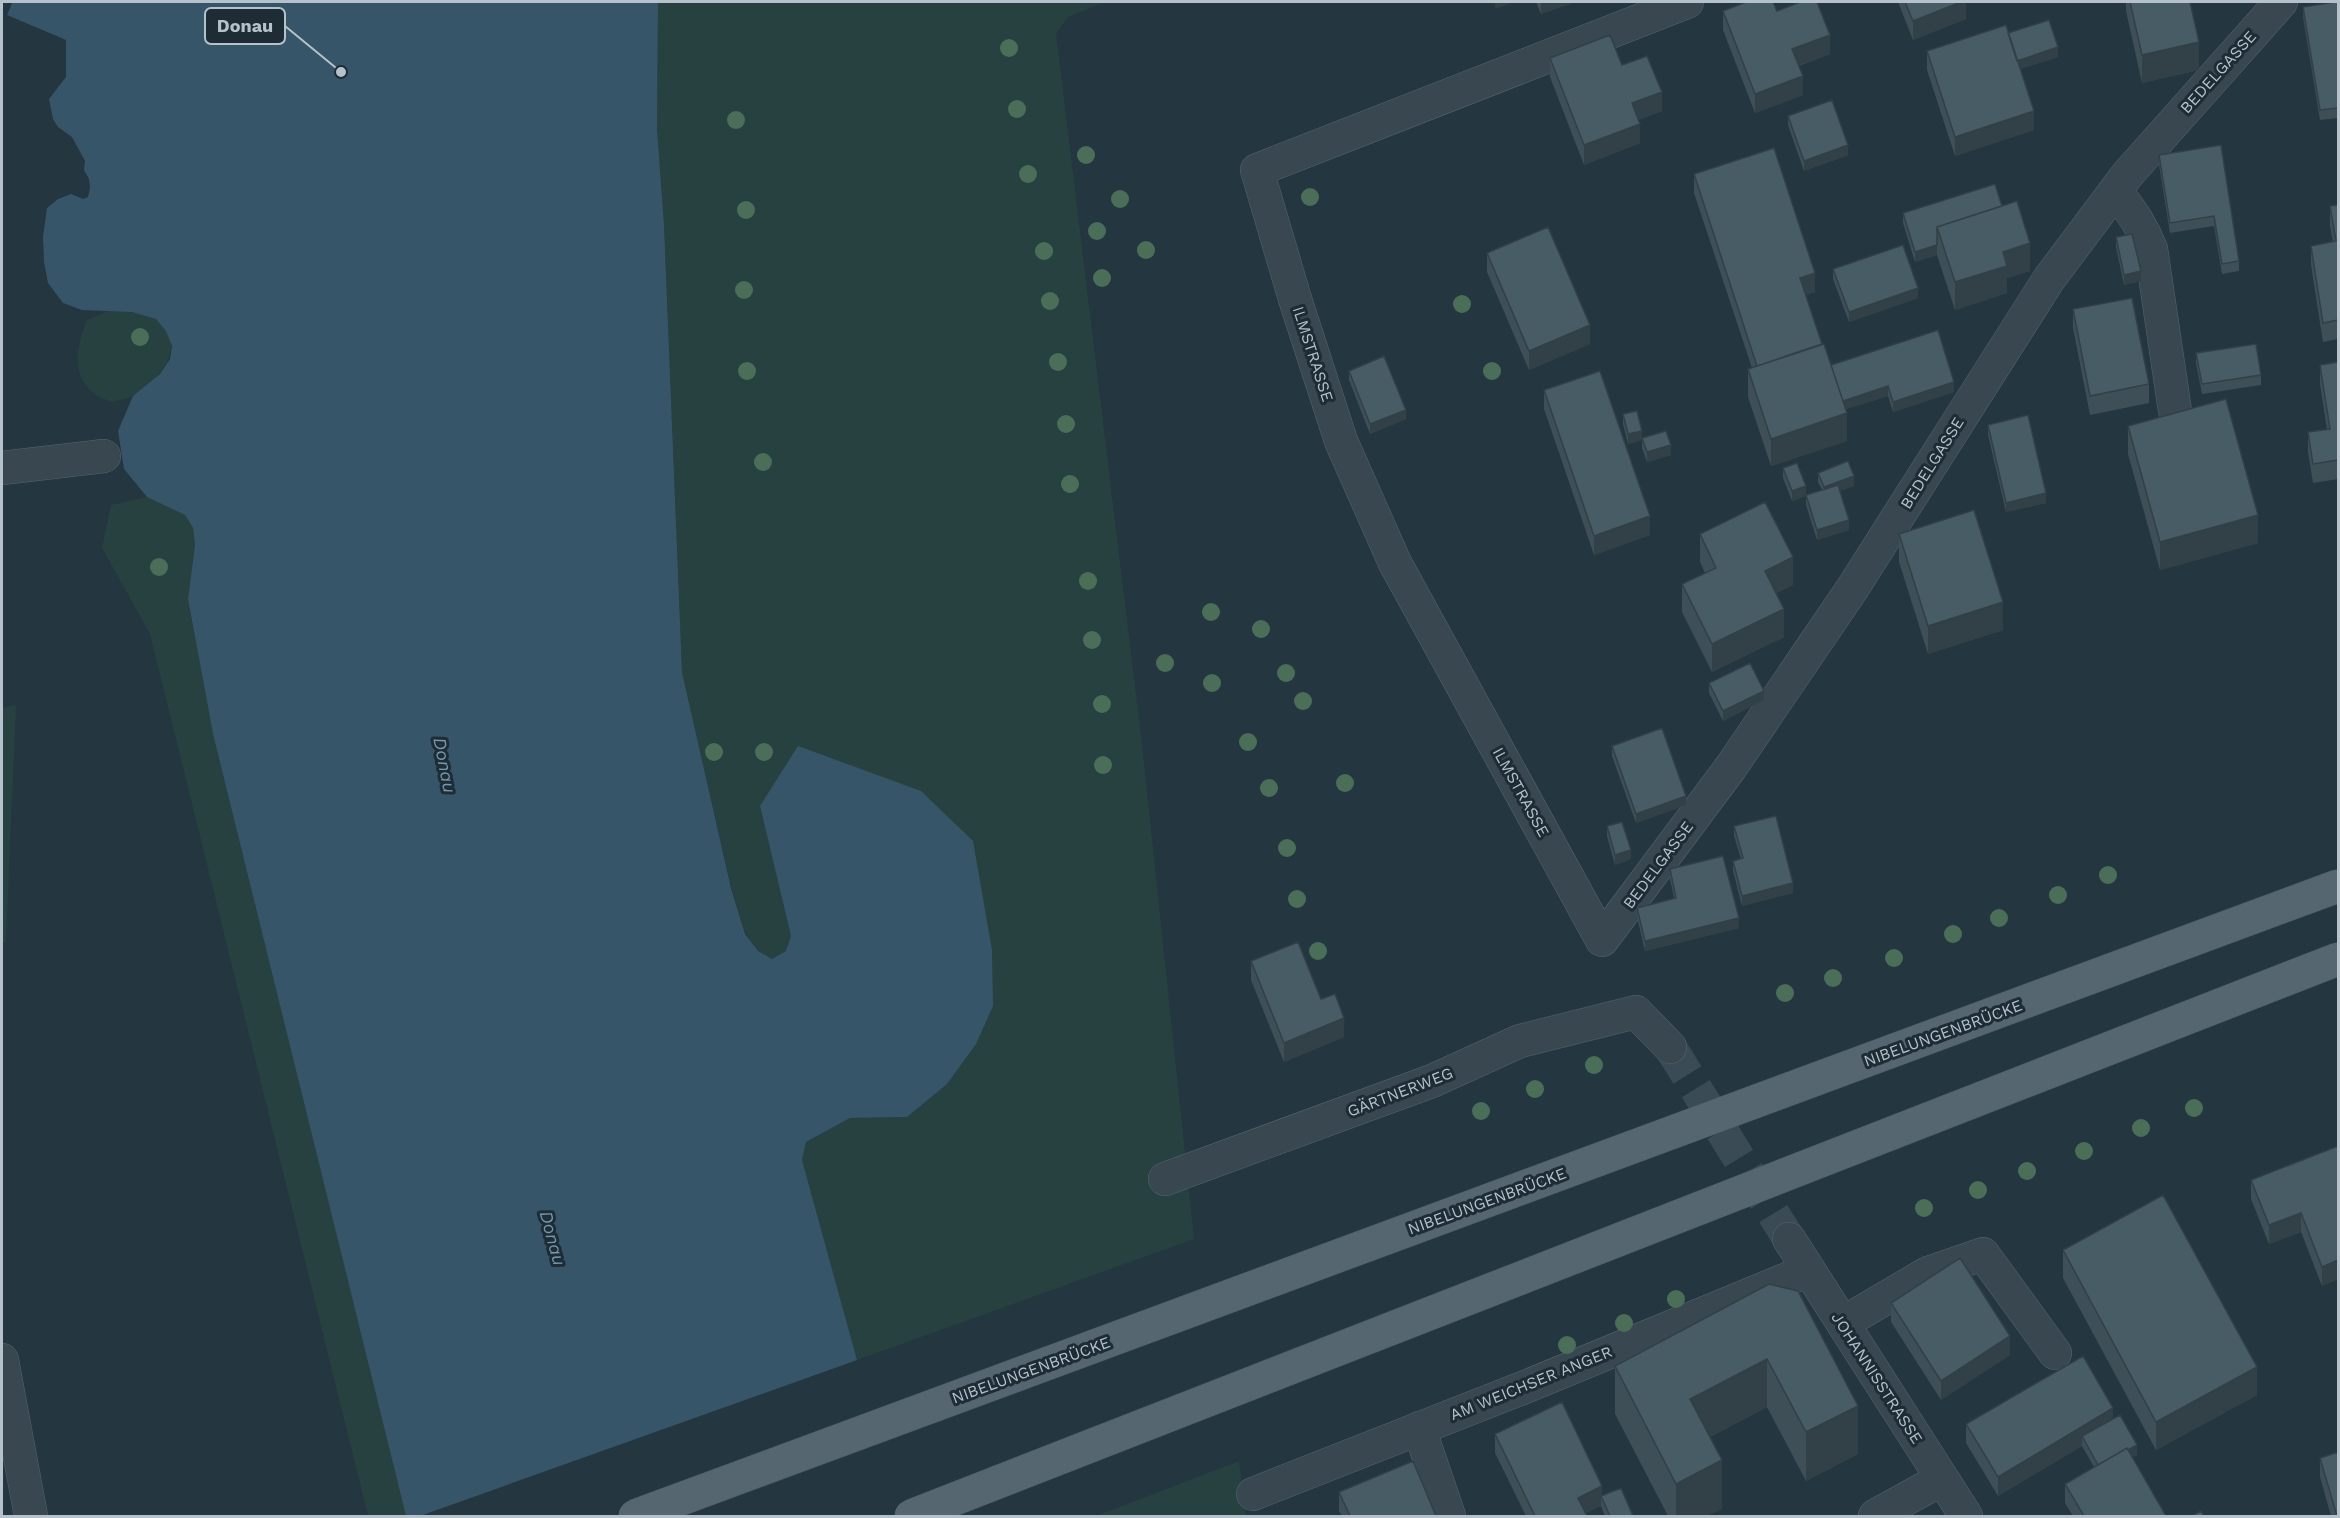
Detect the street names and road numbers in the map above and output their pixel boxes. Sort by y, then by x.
street label: BEDELGASSE [2176,27,2260,117]
street label: ILMSTRASSE [1289,304,1337,404]
street label: BEDELGASSE [1896,414,1968,512]
street label: ILMSTRASSE [1489,744,1553,840]
street label: BEDELGASSE [1619,818,1697,912]
street label: NIBELUNGENBRÜCKE [1861,995,2025,1071]
street label: GÄRTNERWEG [1345,1063,1455,1121]
street label: NIBELUNGENBRÜCKE [1405,1163,1569,1239]
street label: JOHANNISSTRASSE [1827,1309,1927,1447]
street label: NIBELUNGENBRÜCKE [949,1332,1113,1408]
street label: AM WEICHSER ANGER [1447,1342,1615,1424]

